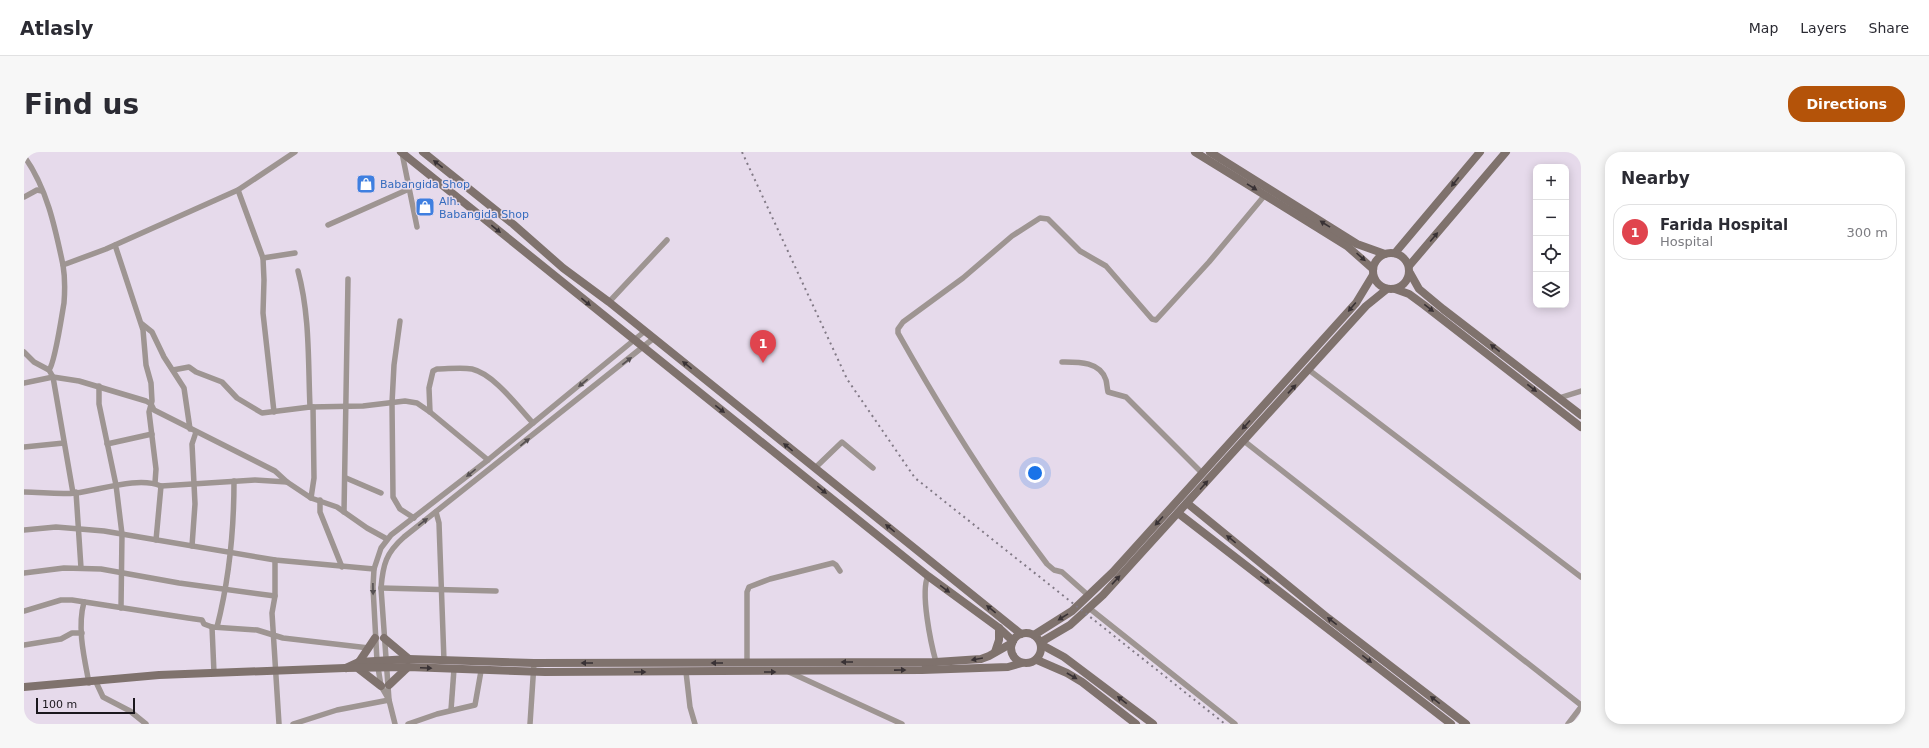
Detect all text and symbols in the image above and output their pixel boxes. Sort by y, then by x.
text: Atlasly [20,17,93,39]
text: Map [1749,20,1778,36]
text: Layers [1800,20,1847,36]
text: Share [1869,20,1909,36]
button: Directions [1788,86,1905,122]
text: Find us [24,88,139,121]
one-way arrow [432,160,443,168]
map controls [1533,164,1569,308]
button: + [1533,164,1569,200]
text: Nearby [1621,168,1690,188]
shop icon: Babangida Shop [355,173,377,195]
one-way arrow [1451,177,1460,188]
place label: Babangida Shop [380,178,470,191]
one-way arrow [1246,184,1258,191]
place label: Alh. Babangida Shop [439,195,529,221]
shop icon: Alh. Babangida Shop [414,196,436,218]
button: − [1533,200,1569,236]
text: Farida Hospital [1660,216,1788,234]
one-way arrow [1320,220,1331,227]
one-way arrow [491,225,502,234]
text: 1 [1630,225,1640,240]
text: 300 m [1846,225,1888,240]
one-way arrow [1430,231,1439,242]
text: Hospital [1660,234,1713,249]
button: locate [1533,236,1569,272]
one-way arrow [1356,253,1366,262]
button: layers [1533,272,1569,308]
one-way arrow [581,297,592,306]
one-way arrow [1347,302,1356,313]
one-way arrow [1424,304,1435,312]
pin: 1 [750,330,776,363]
one-way arrow [1489,344,1500,353]
one-way arrow [621,357,632,366]
one-way arrow [682,361,692,369]
one-way arrow [577,378,588,387]
one-way arrow [1287,384,1297,394]
one-way arrow [1526,384,1537,392]
one-way arrow [715,405,726,413]
one-way arrow [1241,420,1251,430]
one-way arrow [519,437,530,446]
one-way arrow [783,442,794,451]
your location [1025,463,1045,483]
one-way arrow [465,469,476,478]
one-way arrow [1200,479,1209,490]
one-way arrow [817,485,828,494]
one-way arrow [1154,516,1164,526]
one-way arrow [417,518,428,527]
one-way arrow [884,524,895,532]
one-way arrow [1225,534,1236,543]
one-way arrow [1112,575,1121,586]
one-way arrow [1259,575,1270,584]
one-way arrow [370,583,376,596]
one-way arrow [940,585,951,593]
one-way arrow [986,605,996,614]
one-way arrow [1058,613,1068,621]
one-way arrow [1326,616,1337,625]
one-way arrow [1362,655,1373,664]
one-way arrow [971,657,983,663]
one-way arrow [840,659,853,665]
one-way arrow [580,660,593,666]
one-way arrow [710,660,723,666]
one-way arrow [420,665,433,671]
one-way arrow [894,667,907,673]
one-way arrow [634,669,647,675]
one-way arrow [764,669,777,675]
one-way arrow [1066,673,1078,680]
scale bar [36,696,135,715]
one-way arrow [1117,696,1128,704]
one-way arrow [1429,696,1440,704]
text: 100 m [42,698,77,711]

